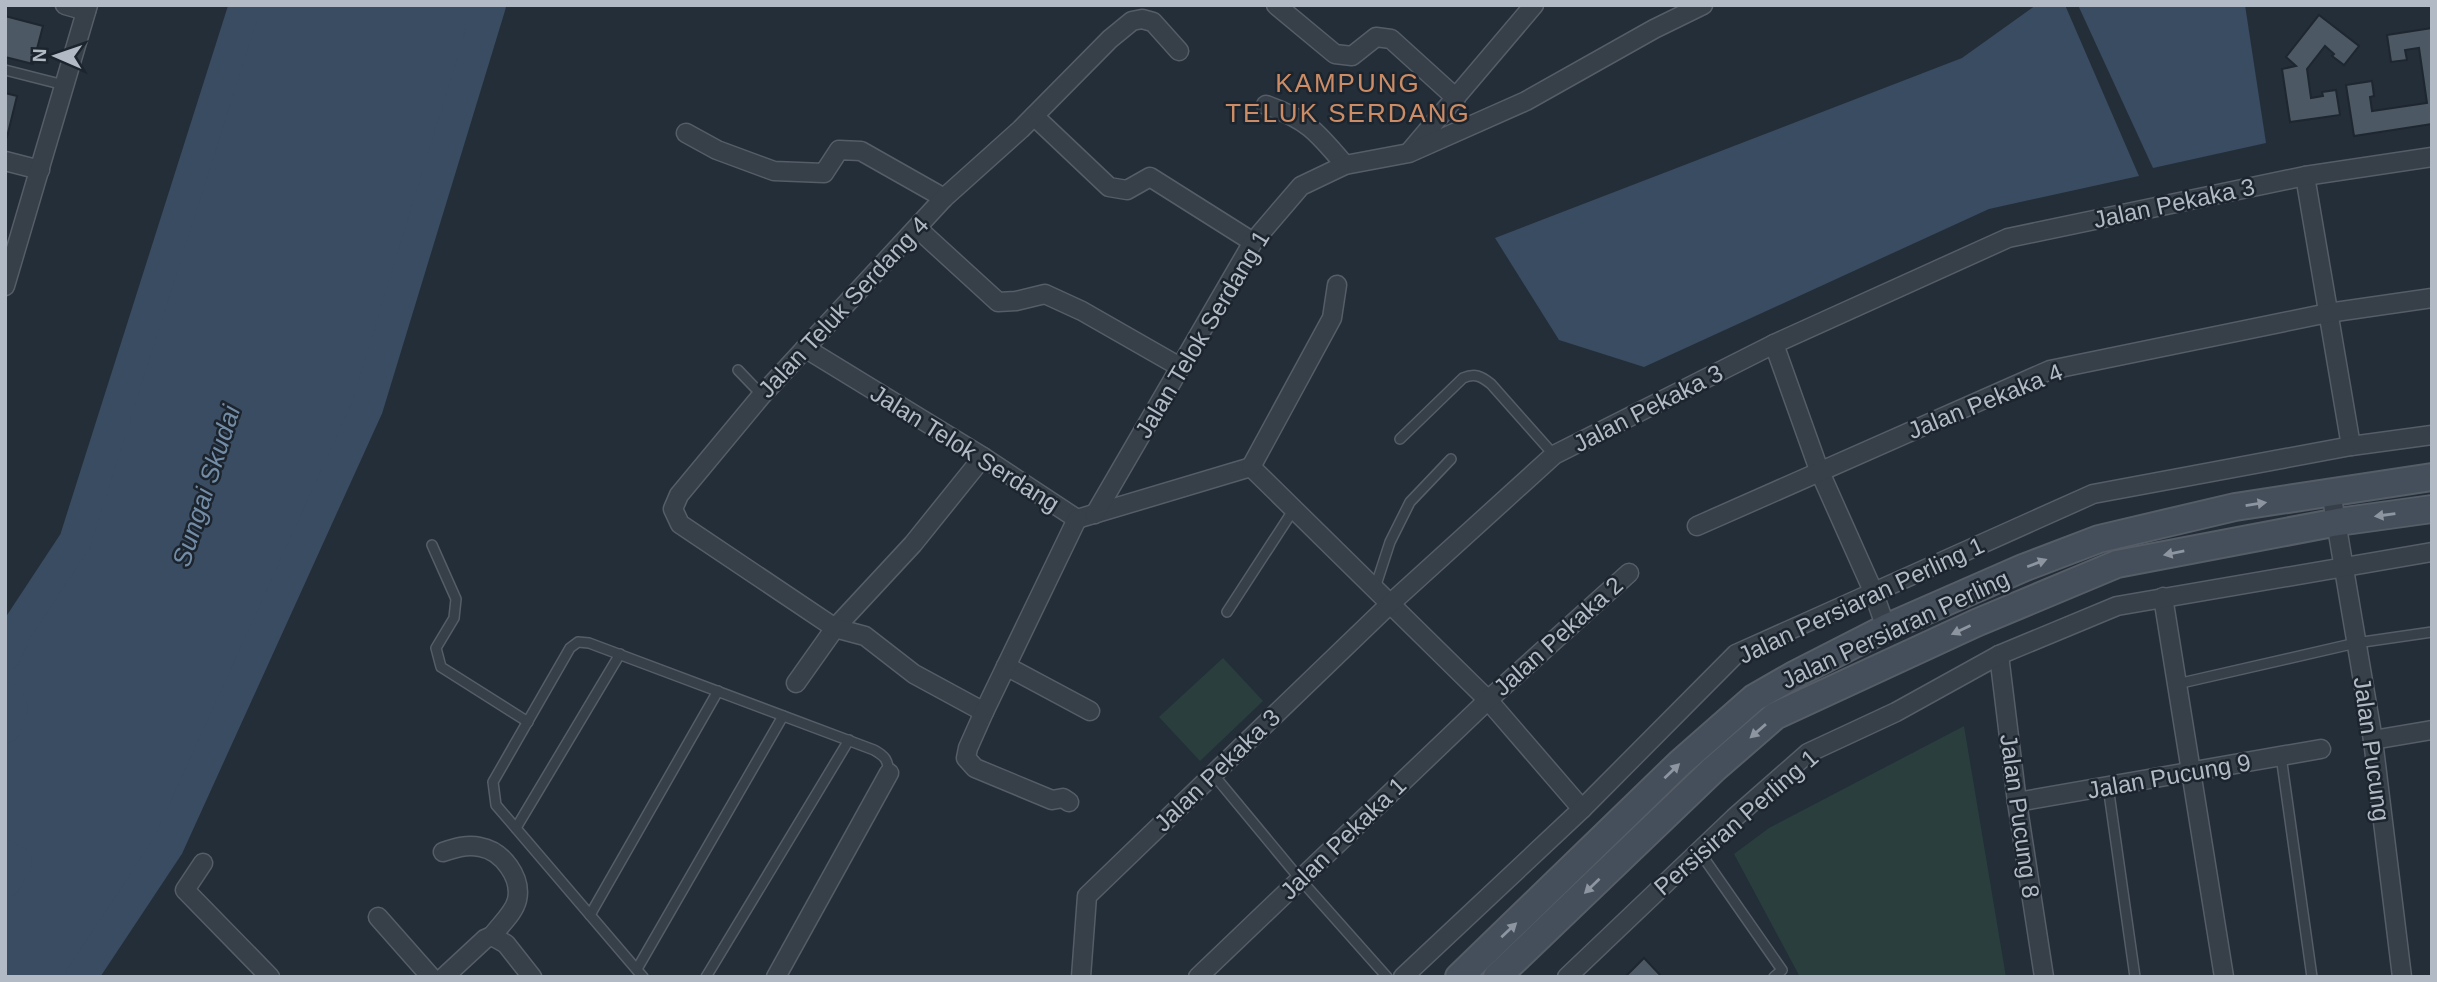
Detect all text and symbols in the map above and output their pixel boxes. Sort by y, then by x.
north arrow [21,21,91,91]
text: N [29,48,50,63]
district label: KAMPUNG TELUK SERDANG [1225,68,1471,128]
street label: Jalan Pekaka 3 [2091,173,2257,233]
street label: Jalan Teluk Serdang 4 [752,211,934,403]
street label: Jalan Telok Serdang 1 [1129,225,1275,443]
street label: Jalan Pekaka 4 [1904,358,2066,444]
street label: Jalan Pekaka 3 [1569,359,1727,457]
street label: Jalan Telok Serdang [866,379,1064,517]
water label: Sungai Skudai [166,400,247,570]
one-way arrow [2245,498,2267,509]
one-way arrow [2373,510,2395,521]
street label: Jalan Persiaran Perling 1 [1733,530,1989,670]
one-way arrow [2163,548,2185,559]
one-way arrow [2026,558,2047,569]
street label: Jalan Persiaran Perling [1776,564,2014,694]
street label: Jalan Pekaka 2 [1488,571,1628,701]
one-way arrow [1951,624,1971,636]
street label: Jalan Pucung [2349,675,2395,823]
street label: Jalan Pekaka 3 [1149,703,1285,837]
one-way arrow [1749,723,1767,739]
street label: Jalan Pucung 8 [1995,732,2045,900]
street label: Persisiran Perling 1 [1649,744,1823,900]
street label: Jalan Pucung 9 [2085,748,2253,804]
one-way arrow [1663,763,1680,779]
street label: Jalan Pekaka 1 [1275,771,1411,905]
one-way arrow [1583,878,1601,894]
one-way arrow [1500,922,1518,938]

